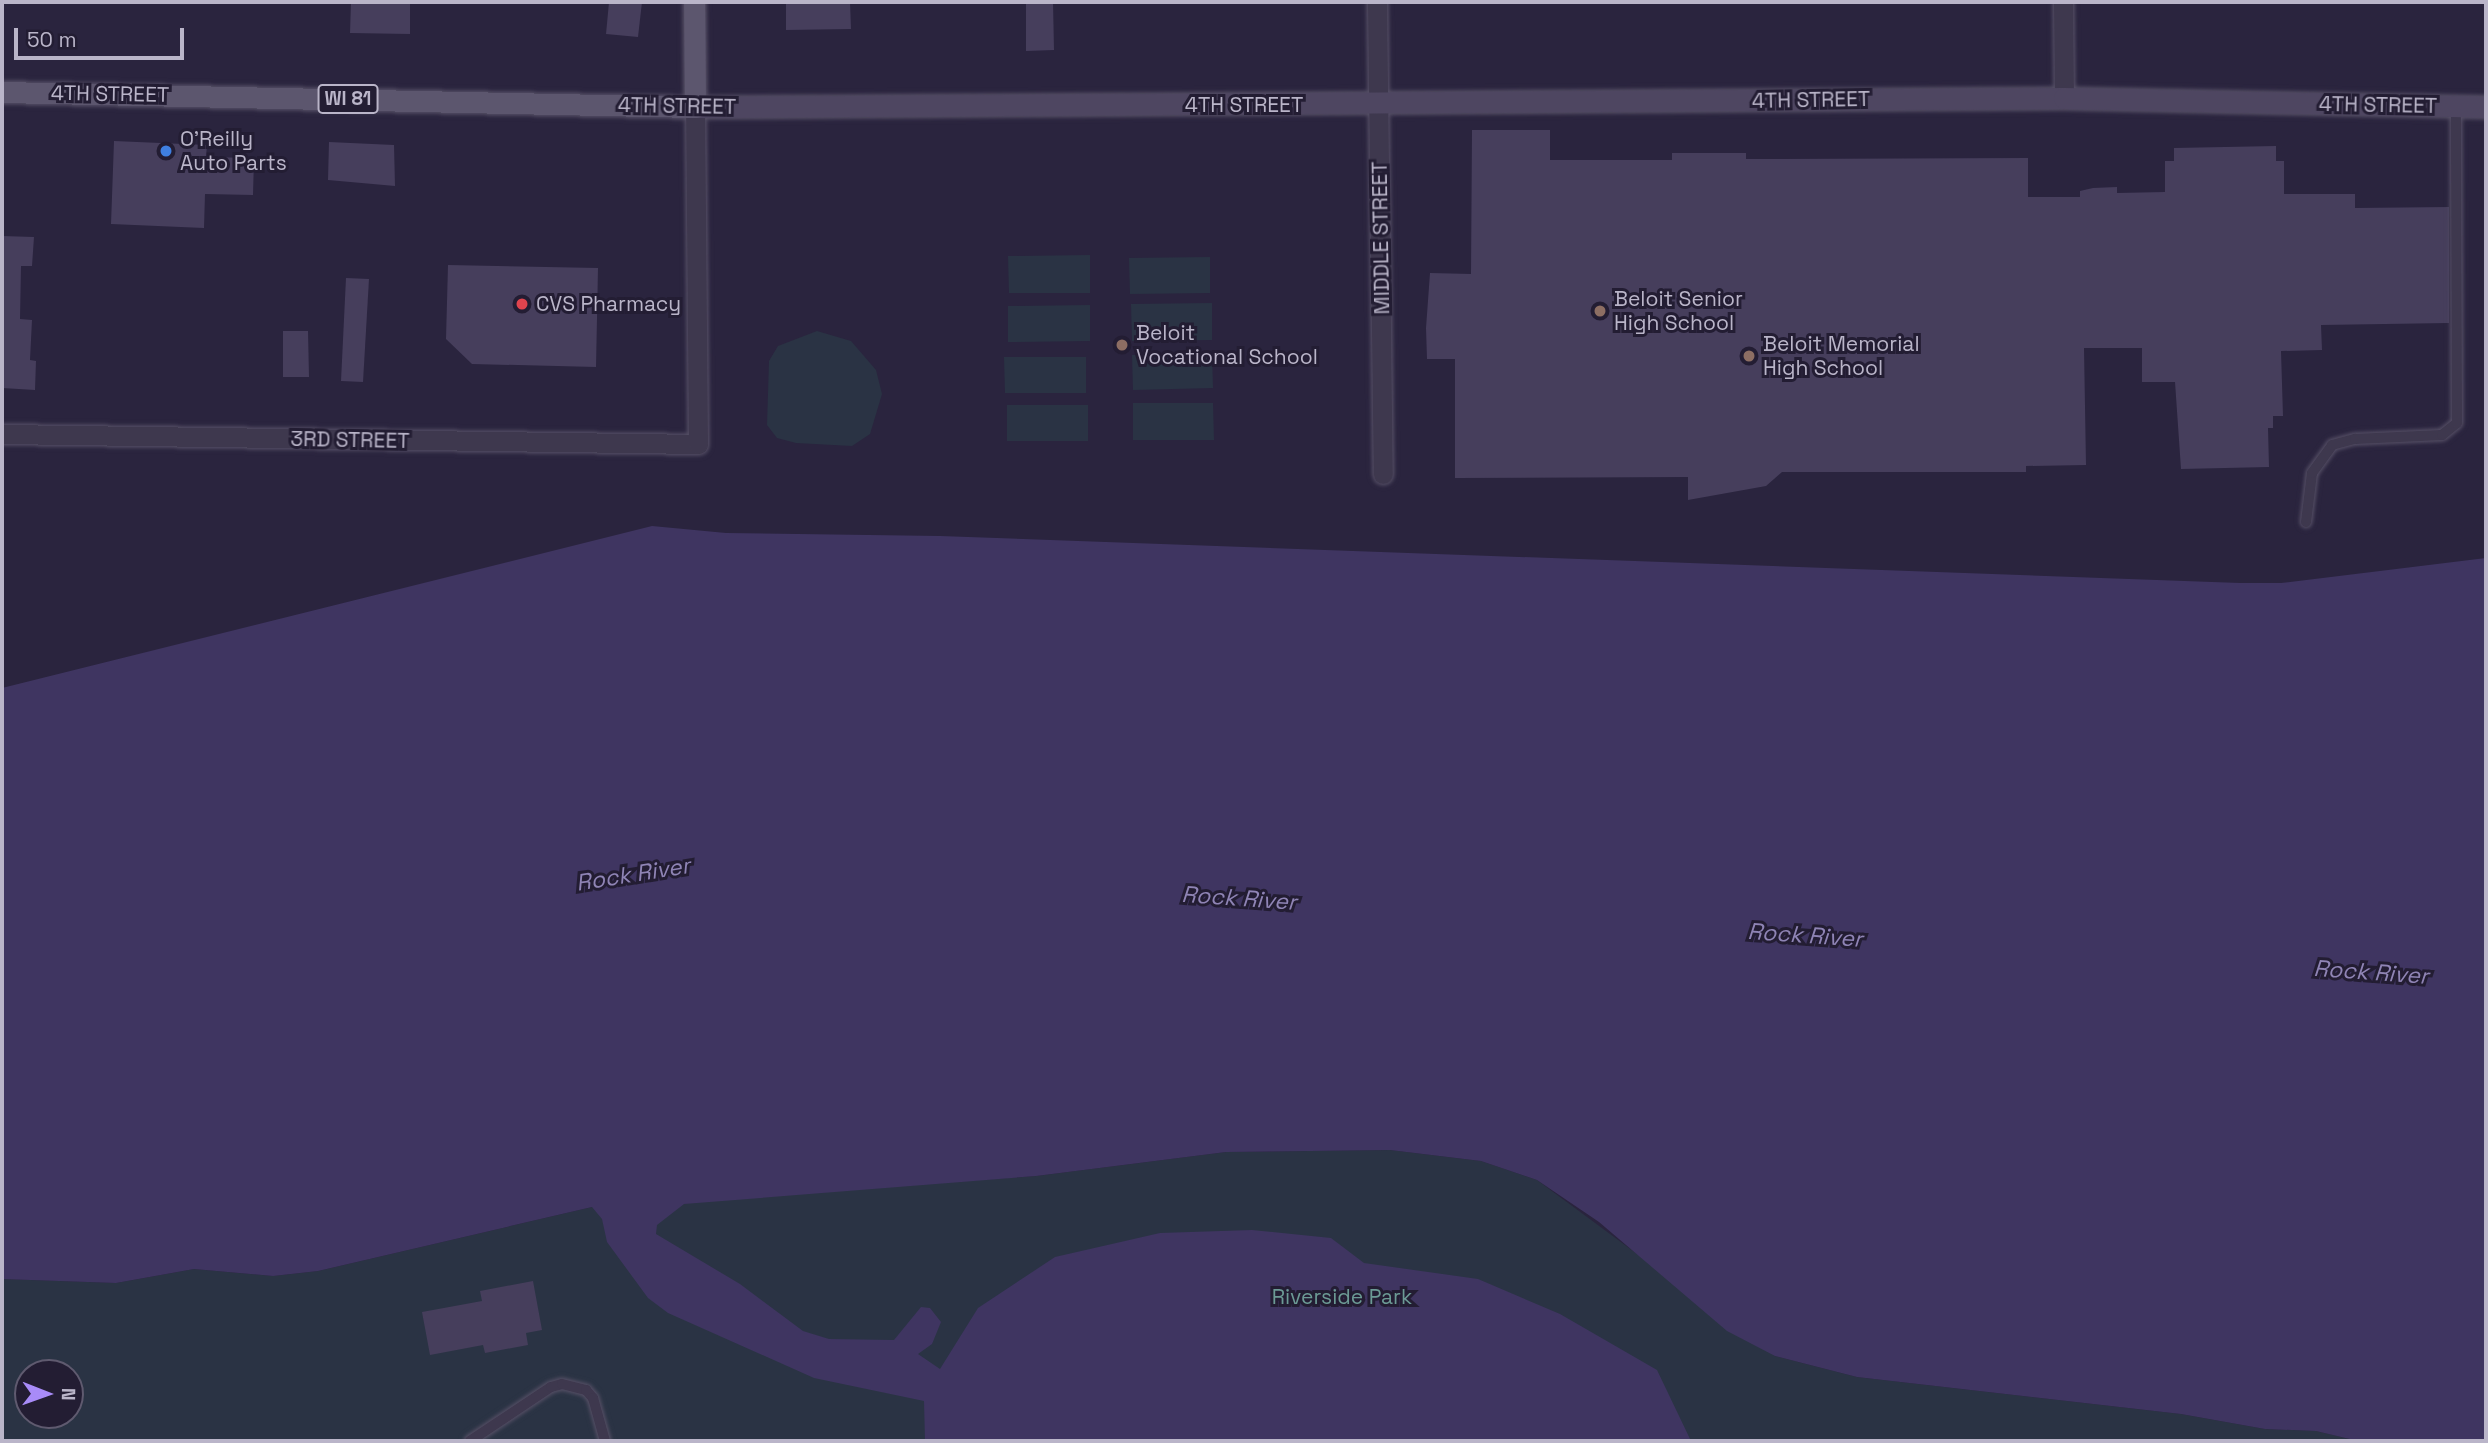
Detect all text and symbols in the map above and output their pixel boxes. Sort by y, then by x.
scale bar [18,14,187,58]
text: 50 m [27,26,77,53]
street label: 4TH STREET [51,80,169,108]
road number: WI 81 [316,83,380,114]
street label: 4TH STREET [1752,86,1870,114]
street label: 4TH STREET [2319,91,2437,119]
street label: 4TH STREET [618,92,736,120]
street label: 4TH STREET [1185,92,1303,118]
place label: O'Reilly Auto Parts [180,126,287,176]
marker: O'Reilly Auto Parts [158,143,174,159]
street label: MIDDLE STREET [1367,161,1395,315]
place label: Beloit Senior High School [1614,286,1743,336]
place label: CVS Pharmacy [536,291,681,317]
marker: CVS Pharmacy [514,296,530,312]
marker: Beloit Senior High School [1592,303,1608,319]
place label: Beloit Vocational School [1136,320,1318,370]
place label: Beloit Memorial High School [1763,331,1920,381]
marker: Beloit Vocational School [1114,337,1130,353]
marker: Beloit Memorial High School [1741,348,1757,364]
street label: 3RD STREET [290,426,410,454]
water label: Rock River [574,851,692,897]
water label: Rock River [1181,880,1297,916]
water label: Rock River [1747,917,1863,953]
water label: Rock River [2313,954,2429,990]
park label: Riverside Park [1272,1284,1412,1310]
north arrow [14,1359,84,1429]
text: N [56,1388,81,1401]

